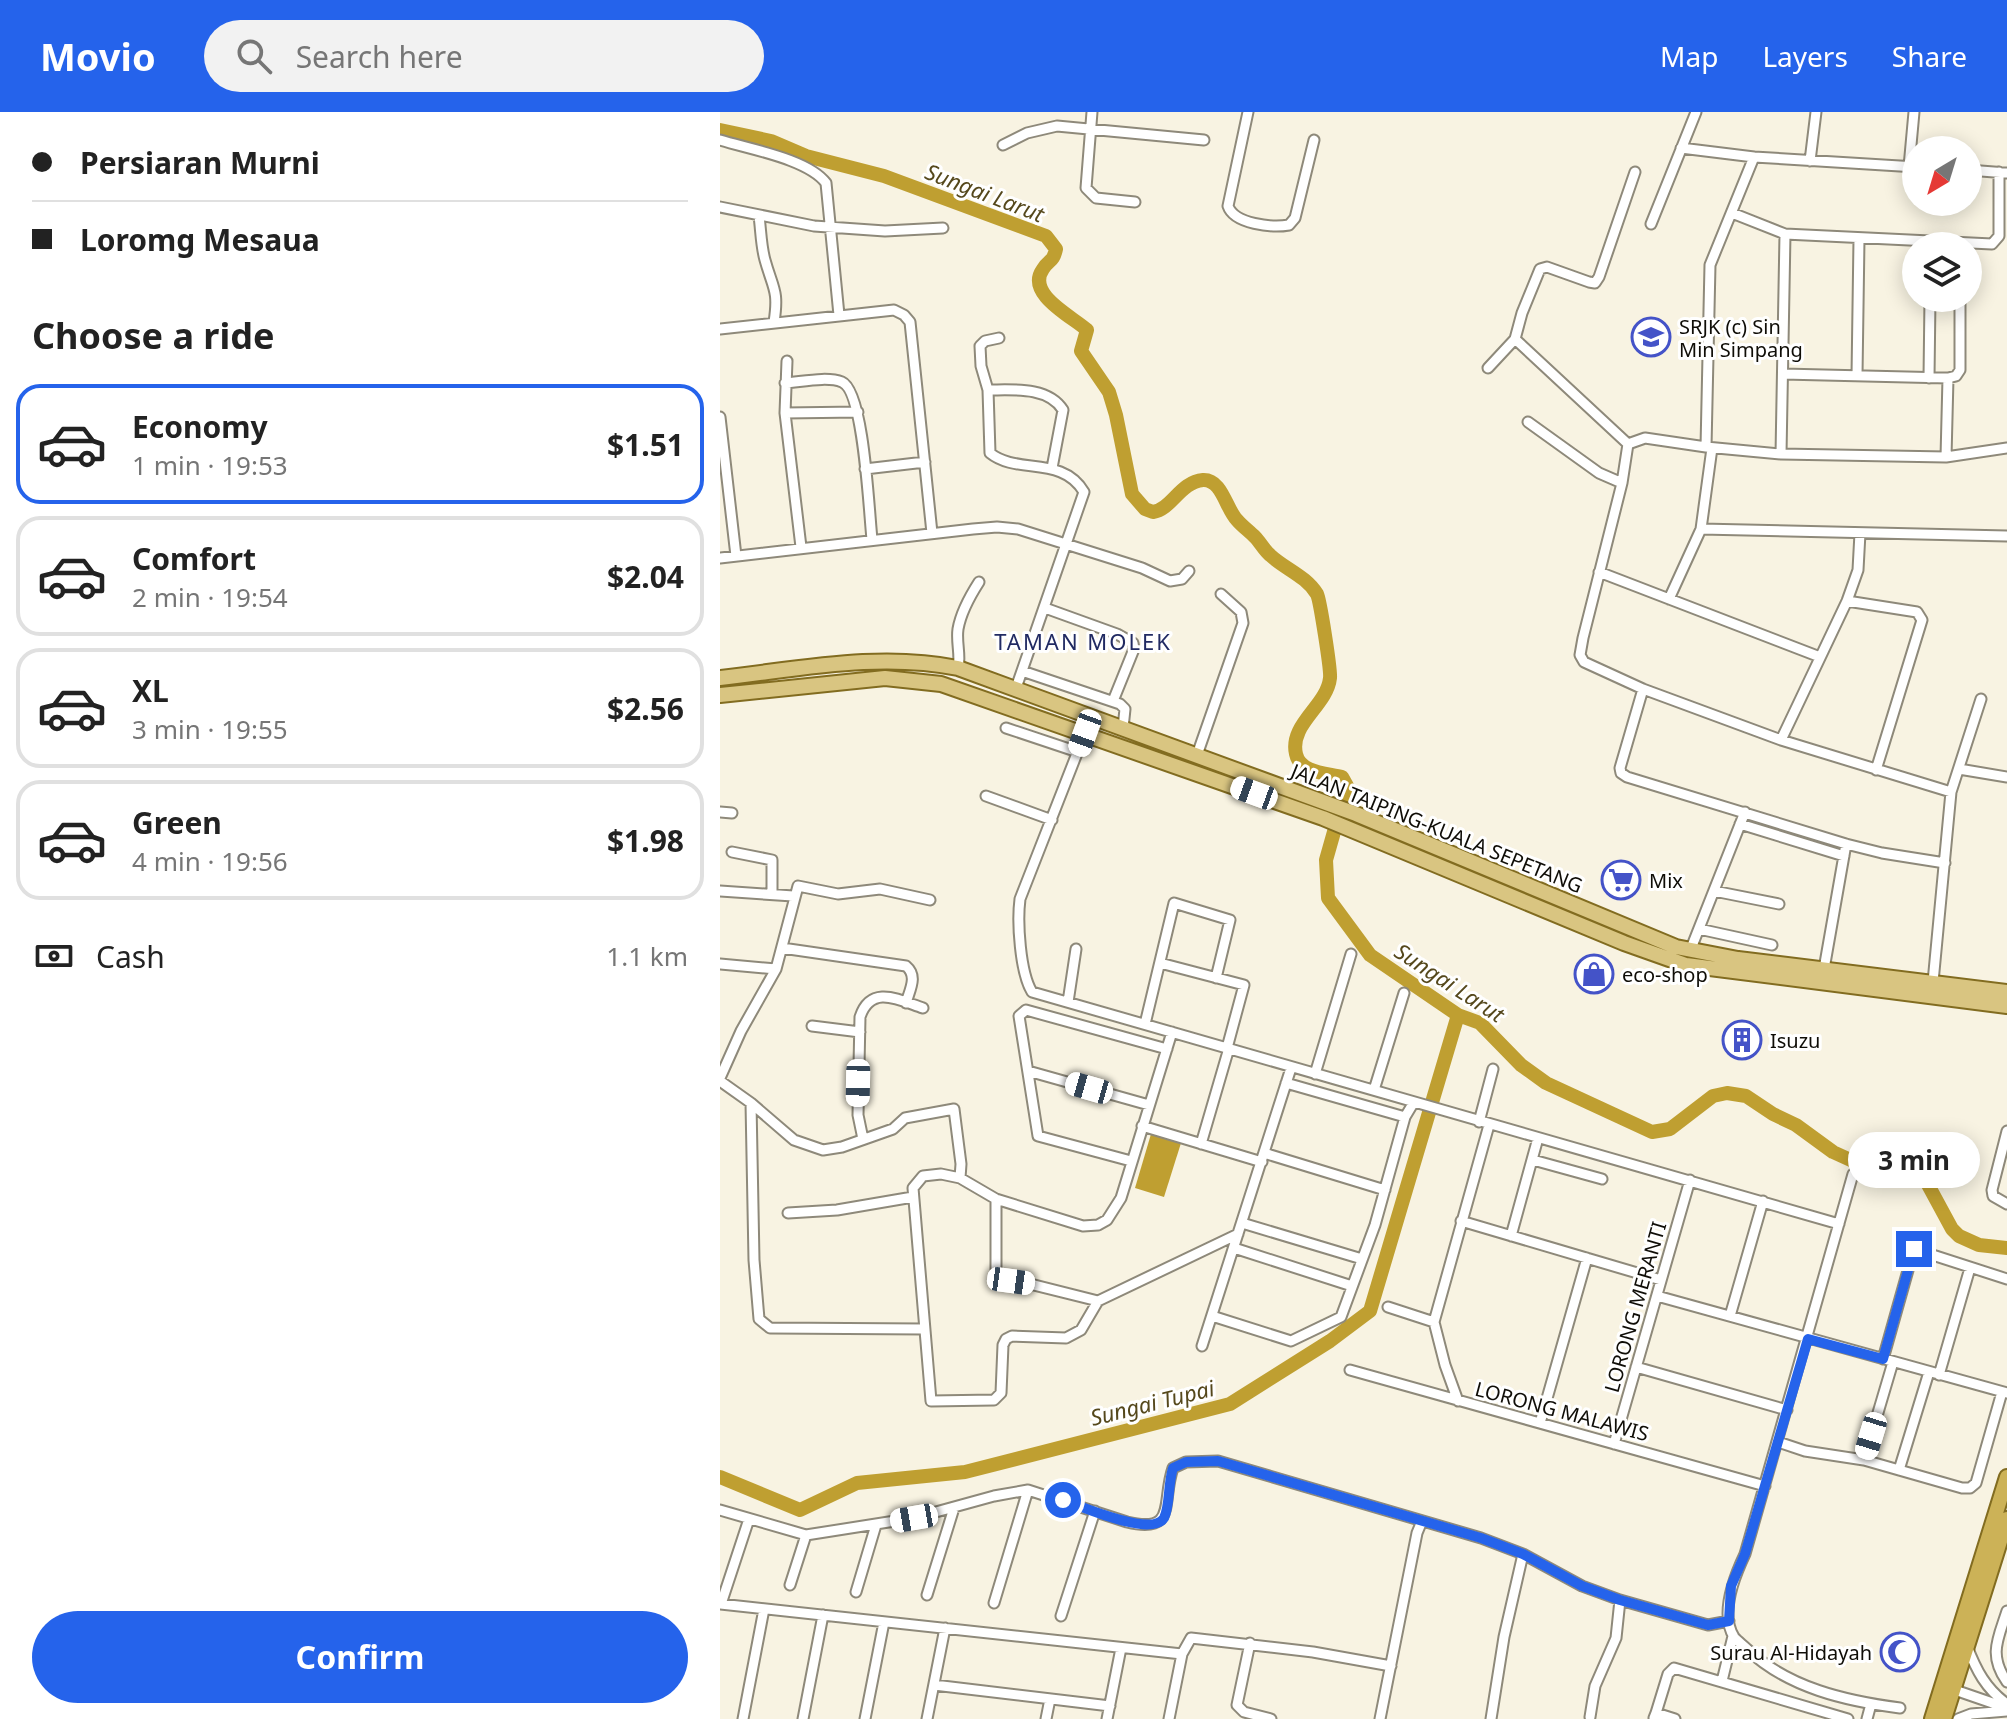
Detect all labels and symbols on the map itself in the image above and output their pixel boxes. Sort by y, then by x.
north arrow [1902,136,1982,216]
water label: Sungai Larut [921,156,1050,229]
place label: SRJK (c) Sin Min Simpang [1679,313,1803,363]
school or university icon: SRJK (c) Sin Min Simpang [1630,316,1672,358]
district label: TAMAN MOLEK [994,626,1172,656]
car [1066,706,1104,760]
street label: JALAN TAIPING-KUALA SEPETANG [1285,756,1587,899]
car [1227,774,1281,812]
supermarket icon: Mix [1600,859,1642,901]
place label: Mix [1649,867,1683,894]
water label: Sungai Larut [1389,935,1512,1030]
shop icon: eco-shop [1573,953,1615,995]
place label: eco-shop [1622,961,1708,988]
building icon: Isuzu [1721,1019,1763,1061]
place label: Isuzu [1770,1027,1820,1054]
car [846,1059,870,1107]
car [1063,1070,1115,1106]
callout: 3 min [1848,1133,1980,1189]
street label: LORONG MERANTI [1598,1219,1672,1395]
route end [1896,1231,1932,1267]
car [986,1266,1036,1296]
water label: Sungai Tupai [1087,1372,1217,1432]
street label: LORONG MALAWIS [1472,1375,1652,1447]
car [1853,1410,1889,1462]
route start [1045,1482,1081,1518]
car [888,1502,940,1534]
mosque icon: Surau Al-Hidayah [1879,1631,1921,1673]
place label: Surau Al-Hidayah [1710,1639,1872,1666]

